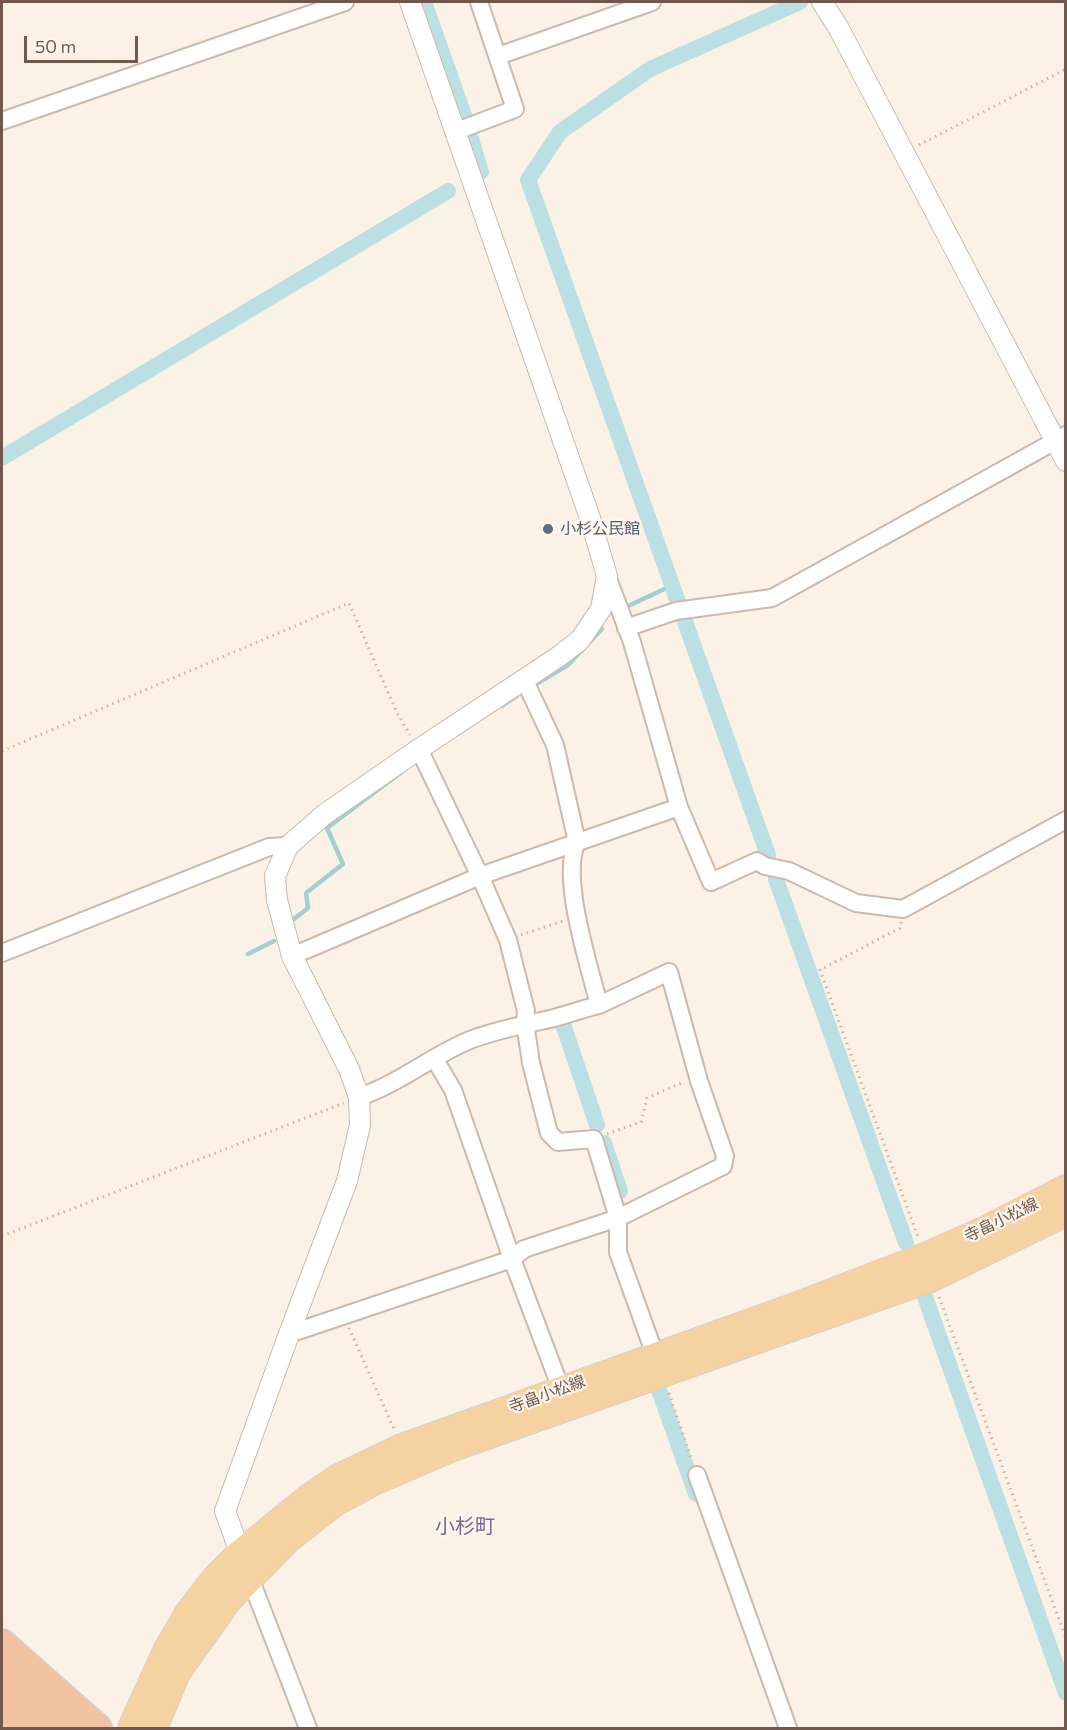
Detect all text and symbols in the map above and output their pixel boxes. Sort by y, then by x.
scale bar [27,24,141,62]
text: 50 m [35,35,76,57]
place label: 小杉公民館 [560,519,640,539]
marker: 小杉公民館 [541,522,555,536]
street label: 寺畠小松線 [961,1194,1041,1246]
street label: 寺畠小松線 [506,1371,588,1417]
district label: 小杉町 [435,1514,495,1538]

